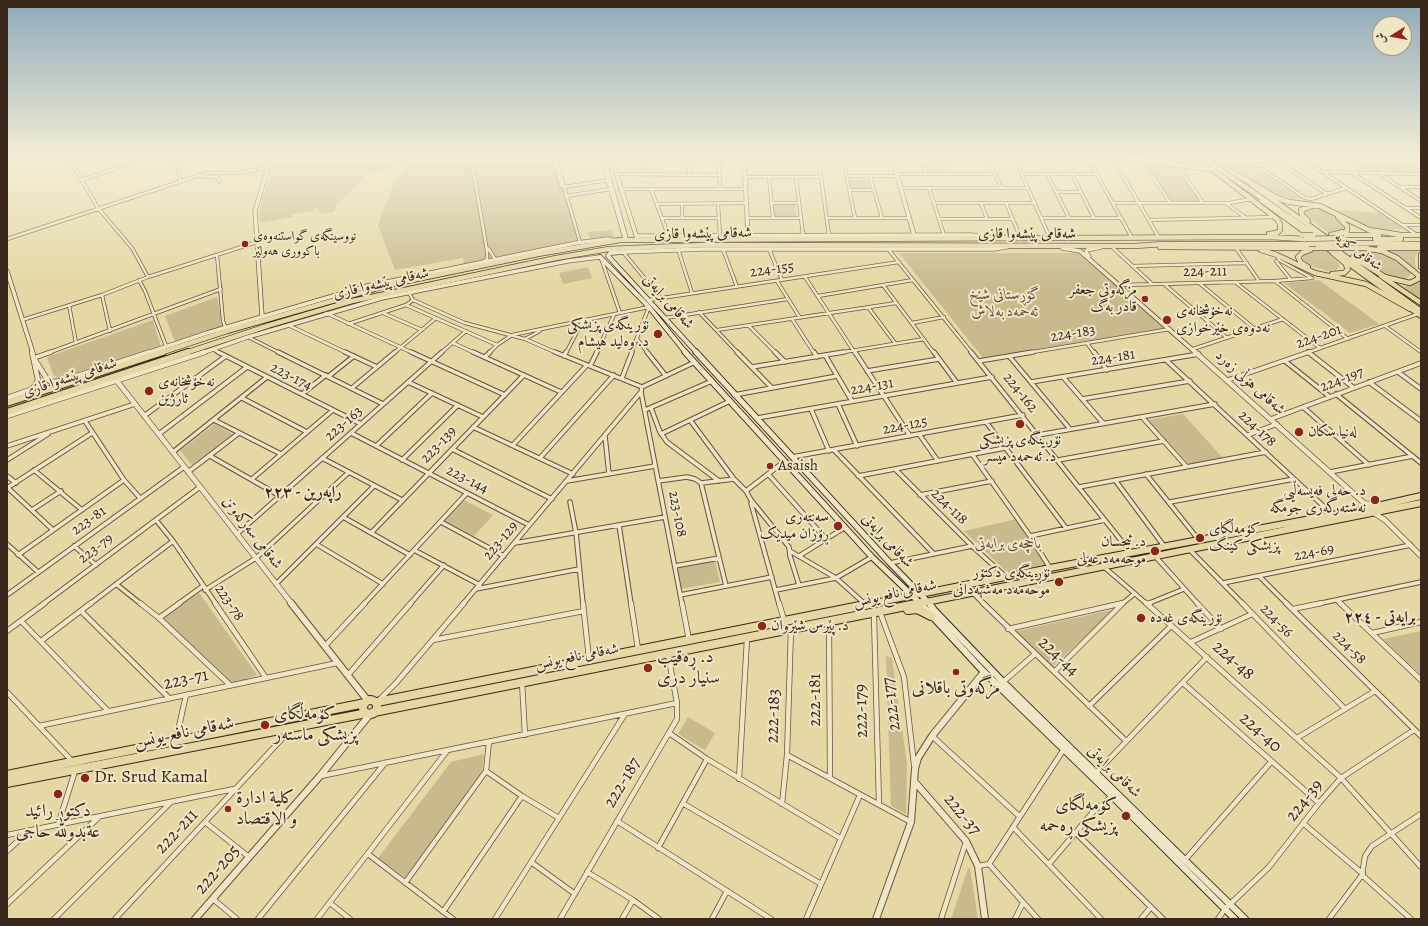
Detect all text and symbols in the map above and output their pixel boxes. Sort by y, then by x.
north arrow [1372,16,1412,56]
text: ش [1372,31,1389,45]
street label: شەقامی پێشەوا قازی [654,224,752,244]
street label: شەقامی پێشەوا قازی [978,225,1076,243]
place label: نووسینگەی گواستنەوەی باکووری هەولێر [253,229,356,260]
street label: شەقامی کۆیە [1331,230,1385,274]
marker: نووسینگەی گواستنەوەی باکووری هەولێر [240,239,250,249]
street label: 224-155 [749,258,795,282]
street label: 224-211 [1183,263,1227,281]
street label: شەقامی پێشەوا قازی [331,264,431,304]
street label: شەقامی برایەتی [639,271,697,333]
place label: مزگەوتی جعفر قادر بەگ [1069,281,1137,316]
park label: گۆڕستانی شێخ ئەحمەد بەلاش [969,286,1041,321]
marker: مزگەوتی جعفر قادر بەگ [1140,294,1150,304]
place label: نەخۆشخانەی نەدوەی خێرخوازی [1176,302,1270,337]
marker: نەخۆشخانەی نەدوەی خێرخوازی [1161,314,1173,326]
place label: نۆرینگەی پزیشکی د. وەلید هیشام [567,316,649,351]
street label: 224-201 [1294,321,1344,353]
street label: 224-183 [1049,322,1097,346]
marker: نۆرینگەی پزیشکی د. وەلید هیشام [652,328,664,340]
street label: 224-181 [1090,346,1136,370]
street label: شەقامی هۆڵی زەرد [1211,347,1289,419]
street label: شەقامی پێشەوا قازی [21,354,119,402]
street label: 223-174 [267,359,315,395]
street label: 224-197 [1318,364,1366,396]
street label: 224-162 [999,369,1041,417]
place label: نەخۆشخانەی ئارژین [158,373,215,408]
street label: 224-131 [849,374,895,400]
marker: نەخۆشخانەی ئارژین [143,385,155,397]
street label: 223-163 [321,403,367,445]
street label: 224-178 [1234,407,1280,451]
street label: 224-125 [881,413,929,439]
marker: نۆرینگەی پزیشکی د. ئەحمەد میسر [1014,418,1026,430]
street label: 223-139 [417,423,461,467]
place label: لەنیا سکان [1308,423,1357,441]
marker: لەنیا سکان [1293,426,1305,438]
place label: نۆرینگەی پزیشکی د. ئەحمەد میسر [979,431,1061,466]
place label: Asaish [778,457,818,475]
marker: Asaish [765,461,775,471]
street label: 223-144 [443,462,491,498]
place label: د. حەلی فەیسەڵیی نەشتەرگەری جومگە [1270,482,1366,517]
district label: راپەرین - ٢٢٣ [264,483,342,503]
street label: 224-118 [927,485,971,529]
street label: 223-108 [664,489,690,539]
street label: شەقامی سەرکەوتن [218,493,286,573]
marker: د. حەلی فەیسەڵیی نەشتەرگەری جومگە [1369,494,1381,506]
street label: 223-81 [68,502,110,540]
place label: سەنتەری ڕۆزان میدیک [760,508,829,543]
street label: شەقامی برایەتی [857,510,917,572]
street label: 223-129 [480,518,522,564]
marker: سەنتەری ڕۆزان میدیک [832,520,844,532]
place label: کۆمەڵگای پزیشکی کینگ [1209,520,1280,555]
street label: 223-79 [75,530,117,568]
marker: کۆمەڵگای پزیشکی کینگ [1194,532,1206,544]
place label: د. ئیحسان موحەمەد عەلی [1077,533,1146,568]
park label: باخچەی برایەتی [975,535,1041,553]
street label: 224-69 [1292,540,1336,566]
marker: د. ئیحسان موحەمەد عەلی [1149,545,1161,557]
place label: نۆڕینگەی دکتۆر موحەمەد مەشهەدانی [953,564,1050,599]
street label: شەقامی نافع یونس [852,576,938,612]
marker: نۆڕینگەی دکتۆر موحەمەد مەشهەدانی [1053,576,1065,588]
street label: 223-78 [210,581,248,625]
street label: 224-56 [1256,600,1296,642]
district label: برایەتی - ٢٢٤ [1344,608,1416,628]
place label: نۆرینگەی غەدە [1150,609,1222,627]
marker: نۆرینگەی غەدە [1135,612,1147,624]
place label: د. پێرس شێروان [771,617,849,635]
marker: د. پێرس شێروان [756,620,768,632]
street label: 224-58 [1328,627,1370,669]
street label: 224-44 [1033,632,1083,682]
street label: 224-48 [1208,637,1258,685]
street label: شەقامی نافع یونس [534,640,620,674]
place label: د. ڕەقیب سنیار دری [657,647,720,690]
marker: د. ڕەقیب سنیار دری [642,662,654,674]
street label: 223-71 [162,665,210,695]
marker: مزگەوتی باقلانی [951,667,961,677]
street label: 222-181 [805,673,827,727]
street label: 222-177 [878,676,906,732]
place label: مزگەوتی باقلانی [912,678,1000,700]
street label: 222-179 [851,684,873,738]
street label: 222-183 [762,688,786,744]
place label: کۆمەڵگای پزیشکی ماستەر [274,704,357,746]
street label: 224-40 [1234,708,1286,758]
street label: شەقامی نافع یونس [132,713,236,753]
marker: کۆمەڵگای پزیشکی ماستەر [259,719,271,731]
street label: شەقامی برایەتی [1083,742,1145,802]
street label: 222-187 [600,754,646,812]
place label: Dr. Srud Kamal [94,767,208,789]
marker: Dr. Srud Kamal [79,772,91,784]
street label: 224-39 [1282,776,1328,826]
marker: دكتور رائيد عةبدولله حاجى [52,788,64,800]
place label: كلية ادارة و الاقتصاد [236,788,297,830]
street label: 222-37 [939,790,985,840]
place label: کۆمەڵگای پزیشکی ڕەحمە [1040,795,1117,838]
place label: دكتور رائيد عةبدولله حاجى [16,801,100,844]
marker: كلية ادارة و الاقتصاد [223,804,233,814]
street label: 222-211 [151,805,203,859]
marker: کۆمەڵگای پزیشکی ڕەحمە [1120,810,1132,822]
street label: 222-205 [191,841,245,899]

